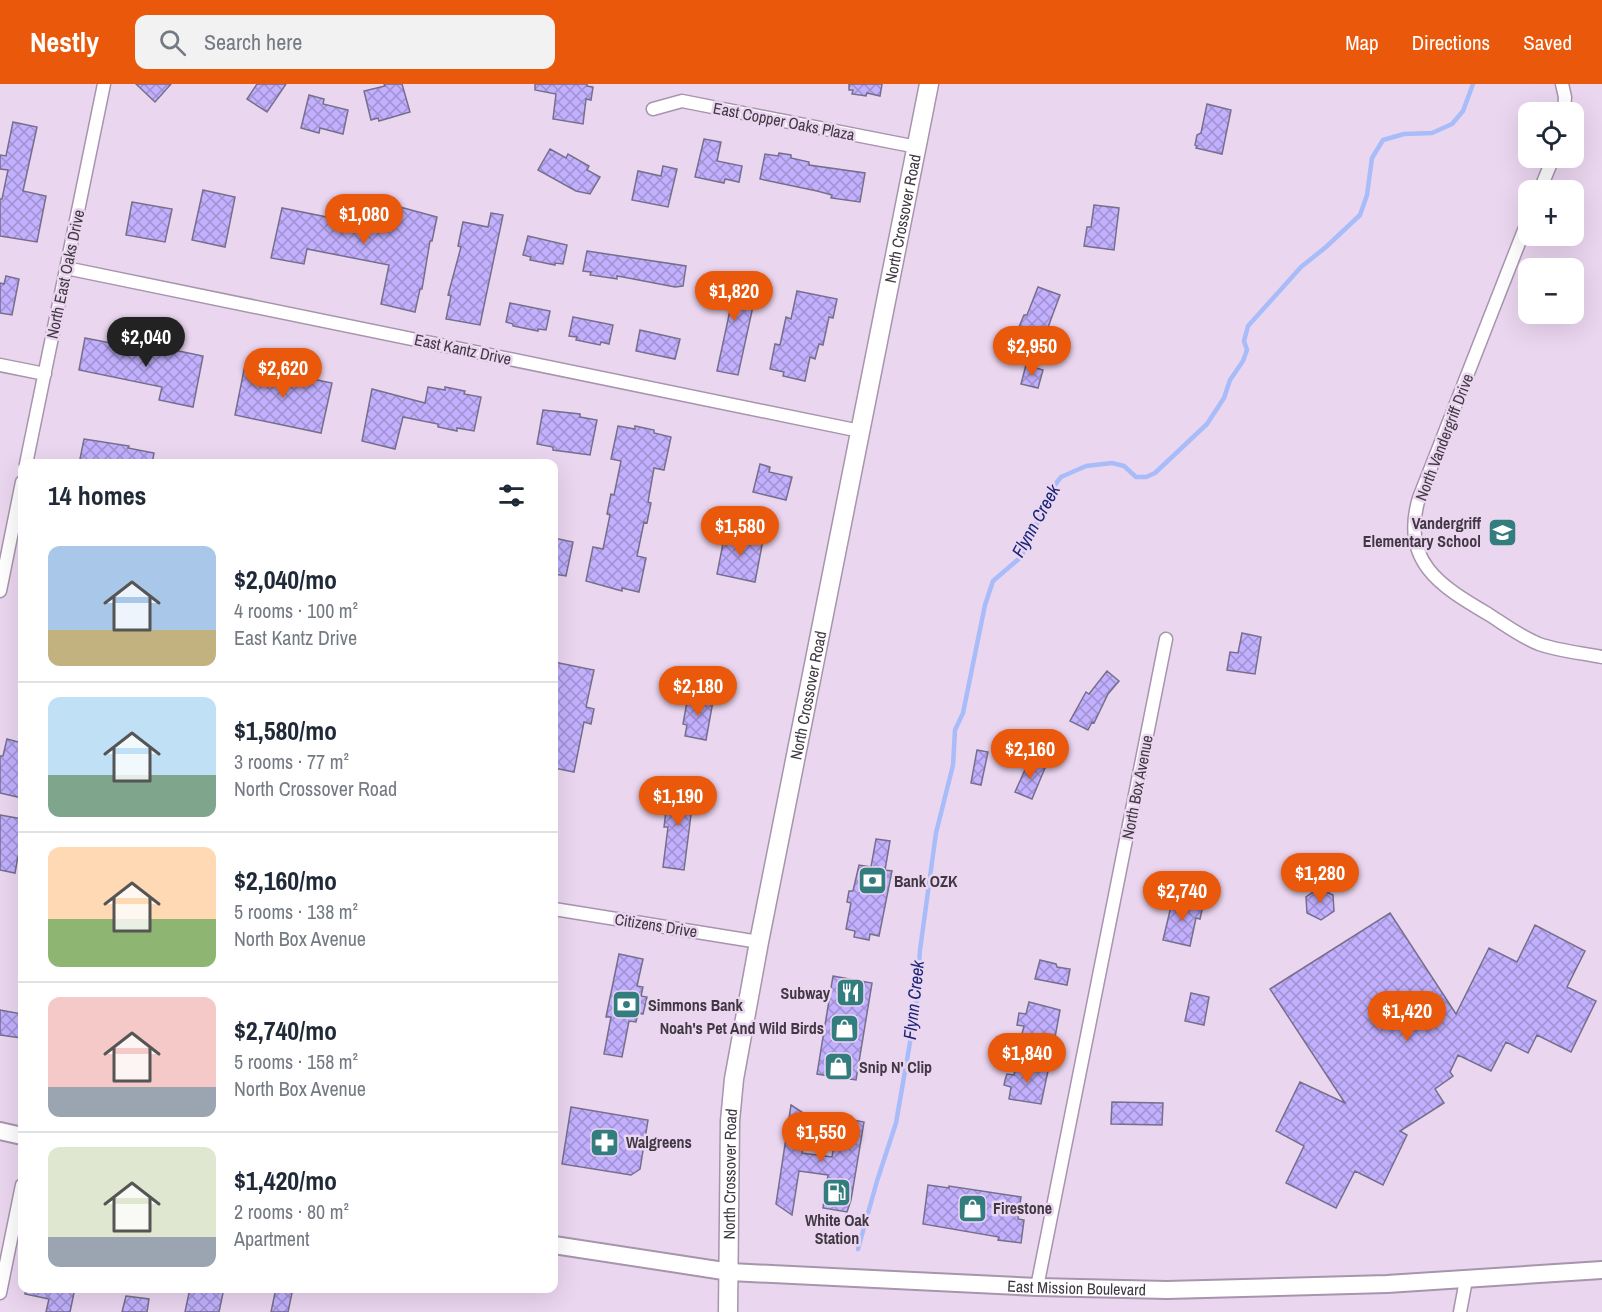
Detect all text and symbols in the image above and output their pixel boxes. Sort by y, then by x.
search box [135,15,555,69]
text: Nestly [30,23,99,61]
icon: search [156,26,189,59]
text: Search here [204,27,302,57]
text: Map [1345,28,1379,57]
text: Directions [1412,28,1490,57]
text: Saved [1523,28,1572,57]
street label: East Copper Oaks Plaza [711,96,857,146]
map controls [1518,102,1584,324]
button: locate [1518,102,1584,168]
street label: North Crossover Road [879,152,926,285]
button: + [1518,180,1584,246]
pin: $1,080 [315,194,413,245]
text: $1,080 [339,200,389,227]
street label: North East Oaks Drive [41,208,89,340]
button: − [1518,258,1584,324]
pin: $1,820 [685,271,783,322]
text: $1,820 [709,277,759,304]
pin: $2,040 [97,317,195,368]
text: $2,040 [121,323,171,350]
pin: $2,950 [983,326,1081,377]
street label: East Kantz Drive [413,328,513,370]
text: $2,950 [1007,332,1057,359]
pin: $2,620 [234,348,332,399]
text: $2,620 [258,354,308,381]
street label: North Vandergriff Drive [1410,370,1478,504]
text: 14 homes [48,478,146,513]
icon: filters [495,479,528,512]
water label: Flynn Creek [1005,479,1066,562]
pin: $1,580 [691,506,789,557]
text: $1,580 [715,512,765,539]
place label: Vandergriff Elementary School [1363,512,1481,552]
school or university icon: Vandergriff Elementary School [1486,516,1518,548]
text: $2,040/mo [234,562,337,597]
icon: home [96,570,168,642]
text: 4 rooms · 100 m² [234,597,358,624]
text: East Kantz Drive [234,624,357,651]
street label: North Crossover Road [784,629,831,761]
pin: $2,180 [649,666,747,717]
text: $2,180 [673,672,723,699]
text: $1,580/mo [234,713,337,748]
icon: home [96,721,168,793]
pin: $2,160 [981,729,1079,780]
street label: North Box Avenue [1116,733,1158,841]
text: $2,160 [1005,735,1055,762]
text: 3 rooms · 77 m² [234,748,349,775]
text: North Crossover Road [234,775,397,802]
pin: $1,190 [629,776,727,827]
text: $1,190 [653,782,703,809]
pin: $1,280 [1271,853,1369,904]
text: $1,280 [1295,859,1345,886]
text: $2,160/mo [234,863,337,898]
bank icon: Bank OZK [857,865,889,897]
place label: Bank OZK [894,870,958,892]
icon: home [96,871,168,943]
pin: $2,740 [1133,871,1231,922]
text: $2,740 [1157,877,1207,904]
text: 5 rooms · 138 m² [234,898,358,925]
street label: Citizens Drive [613,908,699,942]
text: North Box Avenue [234,925,366,952]
water label: Flynn Creek [897,958,930,1041]
restaurant icon: Subway [835,977,867,1009]
place label: Subway [780,982,831,1004]
bank icon: Simmons Bank [611,989,643,1021]
pin: $1,420 [1358,991,1456,1042]
place label: Simmons Bank [648,994,743,1016]
text: $1,420 [1382,997,1432,1024]
shop icon: Noah's Pet And Wild Birds [829,1012,861,1044]
text: $2,740/mo [234,1013,337,1048]
place label: Noah's Pet And Wild Birds [660,1017,824,1039]
icon: home [96,1021,168,1093]
pin: $1,840 [978,1033,1076,1084]
text: $1,840 [1002,1039,1052,1066]
text: 5 rooms · 158 m² [234,1048,358,1075]
shop icon: Snip N' Clip [822,1051,854,1083]
place label: Snip N' Clip [859,1056,932,1078]
text: North Box Avenue [234,1075,366,1102]
street label: North Crossover Road [718,1108,742,1239]
pin: $1,550 [772,1112,870,1163]
text: $1,550 [796,1118,846,1145]
pharmacy icon: Walgreens [589,1126,621,1158]
place label: Walgreens [626,1131,692,1153]
text: $1,420/mo [234,1163,337,1198]
icon: home [96,1171,168,1243]
fuel station icon: White Oak Station [821,1176,853,1208]
shop icon: Firestone [956,1192,988,1224]
place label: Firestone [993,1197,1052,1219]
text: 2 rooms · 80 m² [234,1198,349,1225]
place label: White Oak Station [805,1209,870,1249]
text: Apartment [234,1225,310,1252]
street label: East Mission Boulevard [1007,1275,1146,1301]

